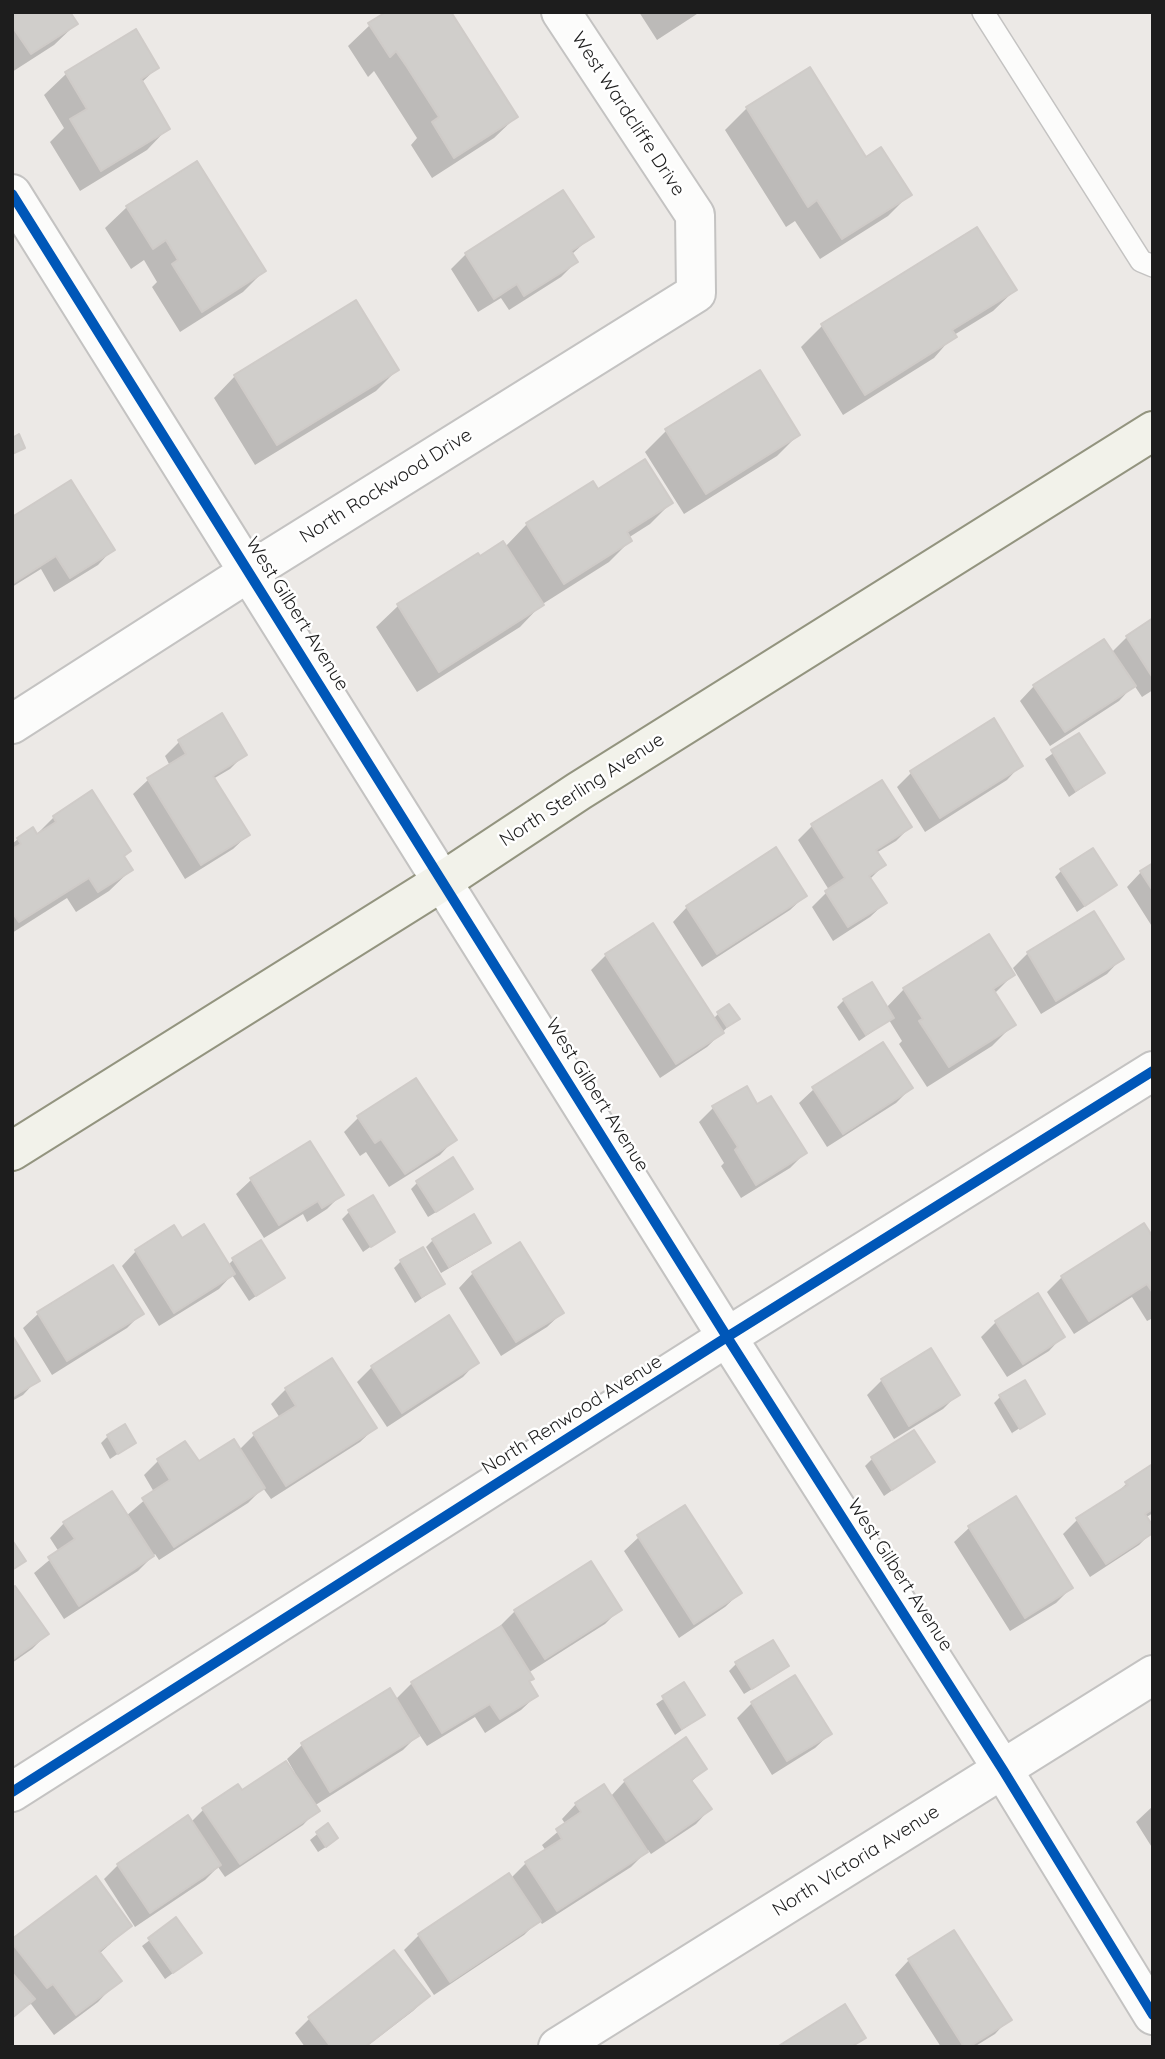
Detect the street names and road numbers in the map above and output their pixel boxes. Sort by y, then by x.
street label: West Wardcliffe Drive [566,28,690,200]
street label: North Rockwood Drive [296,424,476,548]
street label: West Gilbert Avenue [240,533,354,695]
street label: North Sterling Avenue [495,728,669,852]
street label: West Gilbert Avenue [540,1014,654,1176]
street label: North Renwood Avenue [478,1350,666,1480]
street label: West Gilbert Avenue [842,1495,958,1655]
street label: North Victoria Avenue [768,1800,944,1922]

